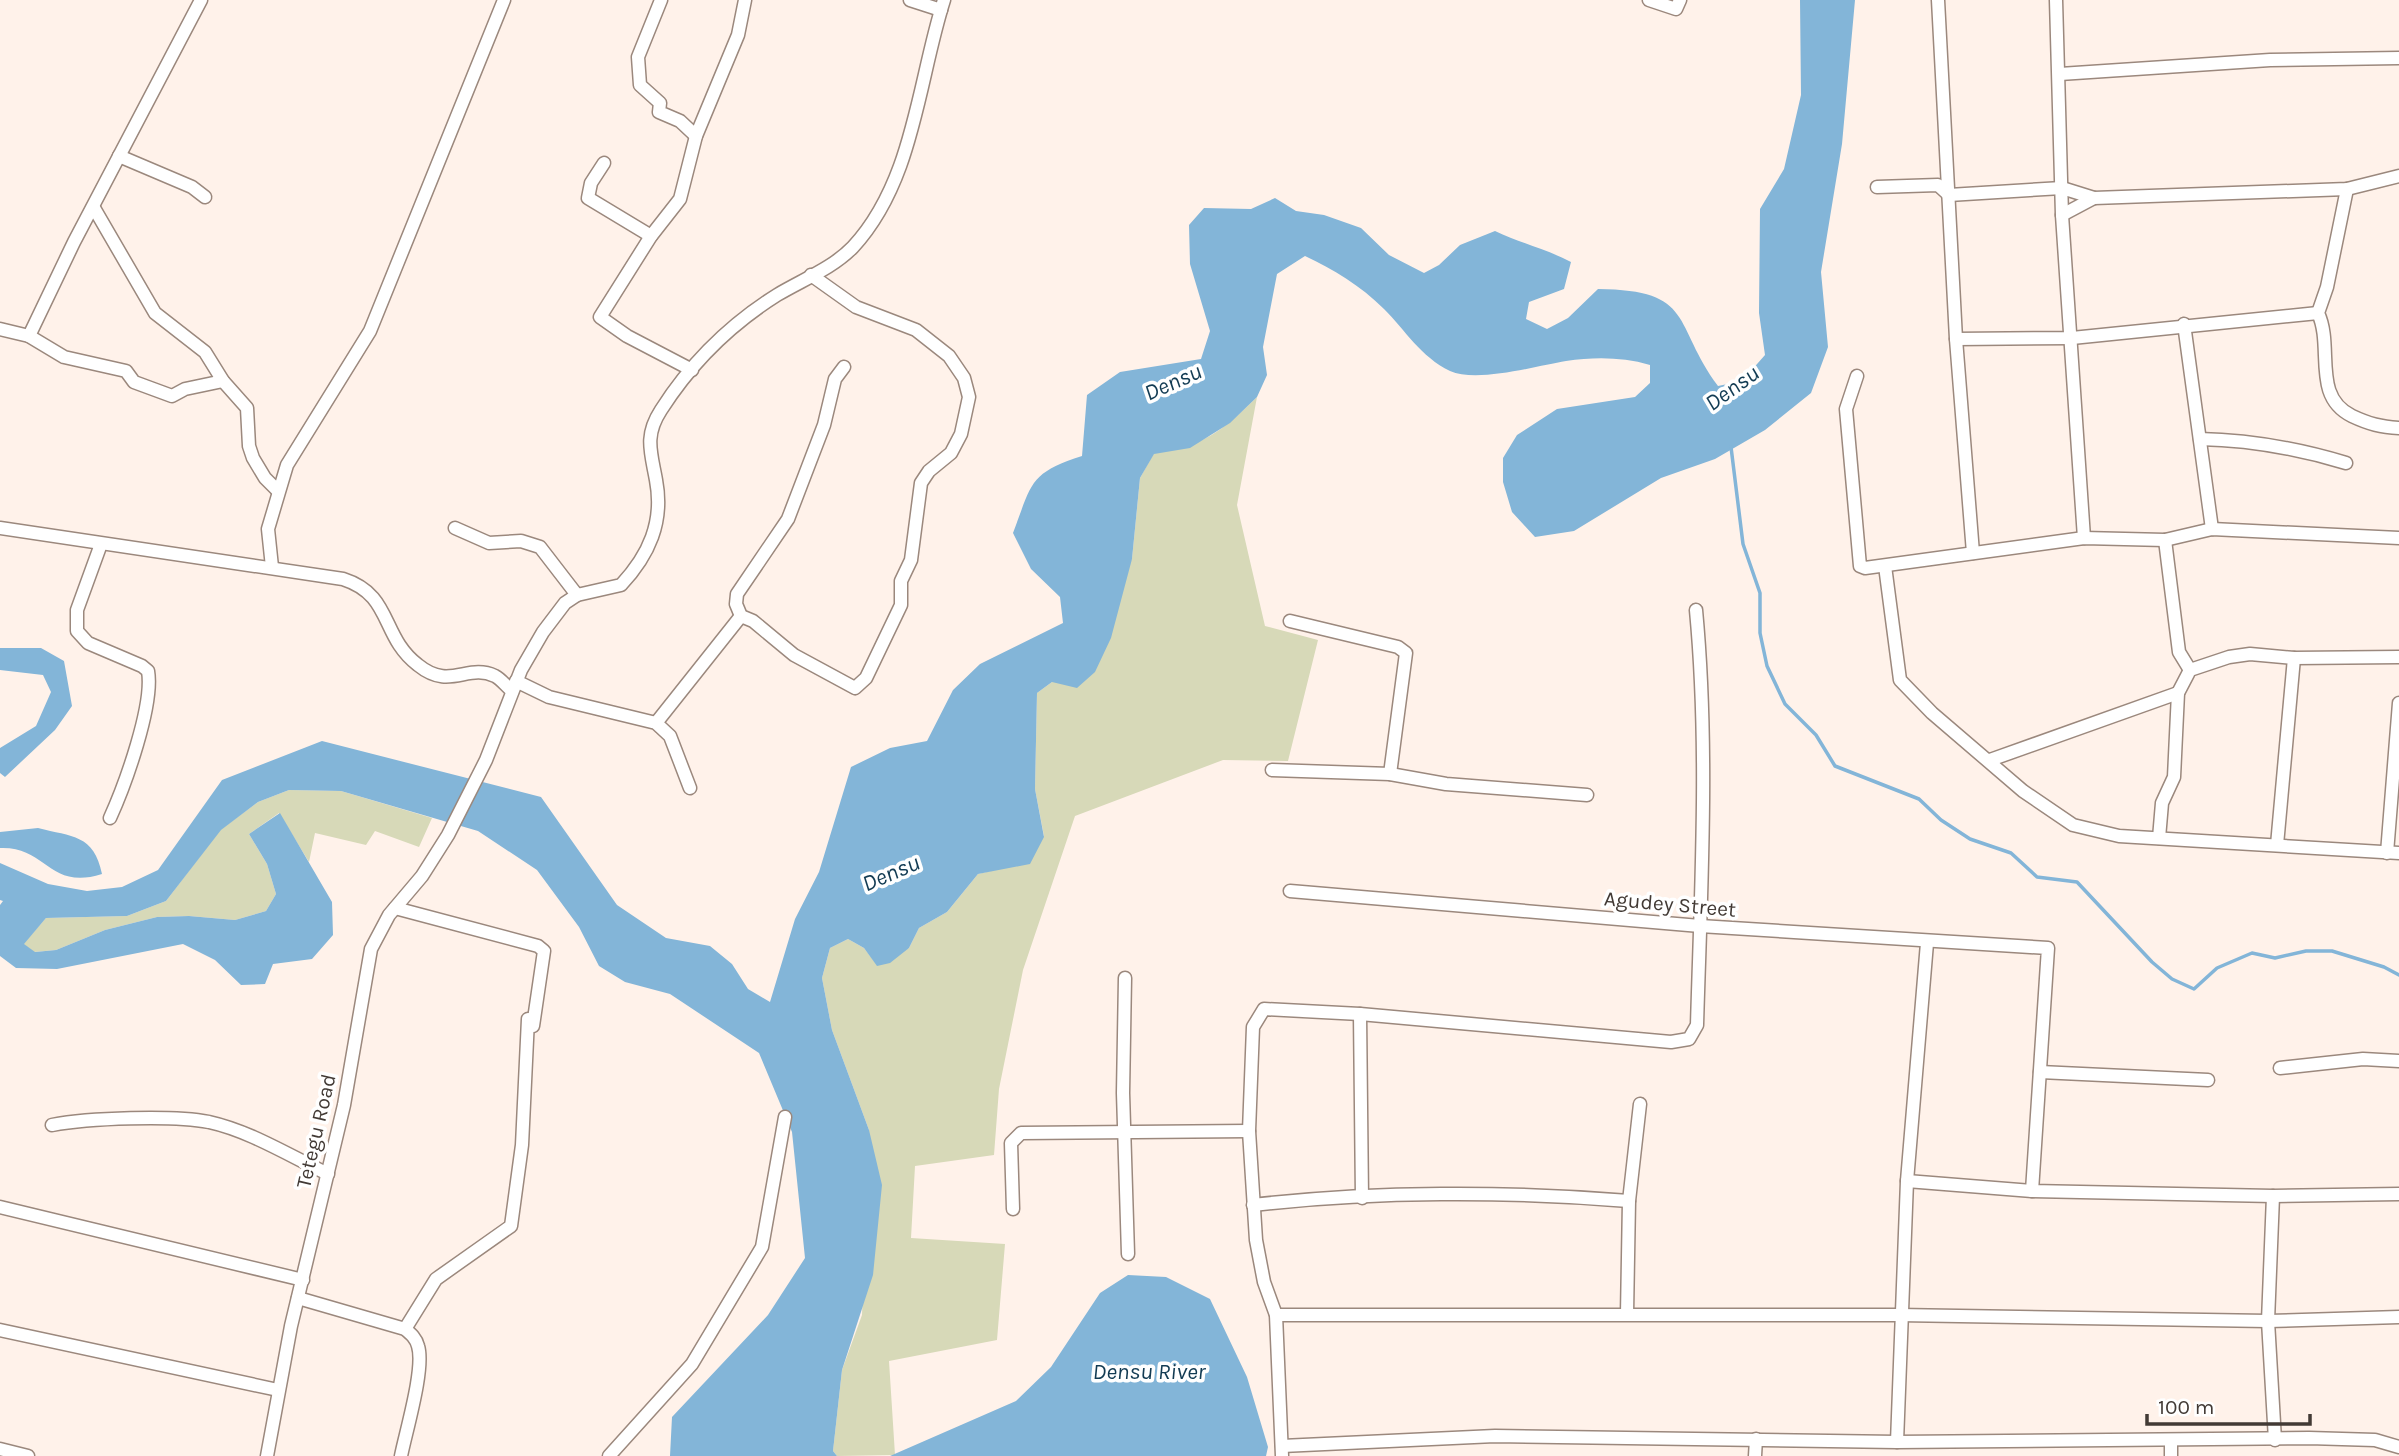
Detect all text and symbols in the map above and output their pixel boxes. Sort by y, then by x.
water label: Densu [1140,357,1206,407]
water label: Densu [1700,359,1764,417]
water label: Densu [858,849,924,897]
street label: Agudey Street [1603,886,1737,922]
street label: Tetegu Road [291,1072,341,1190]
water label: Densu River [1093,1358,1207,1385]
scale bar [2147,1382,2310,1426]
text: 100 m [2158,1395,2215,1419]

